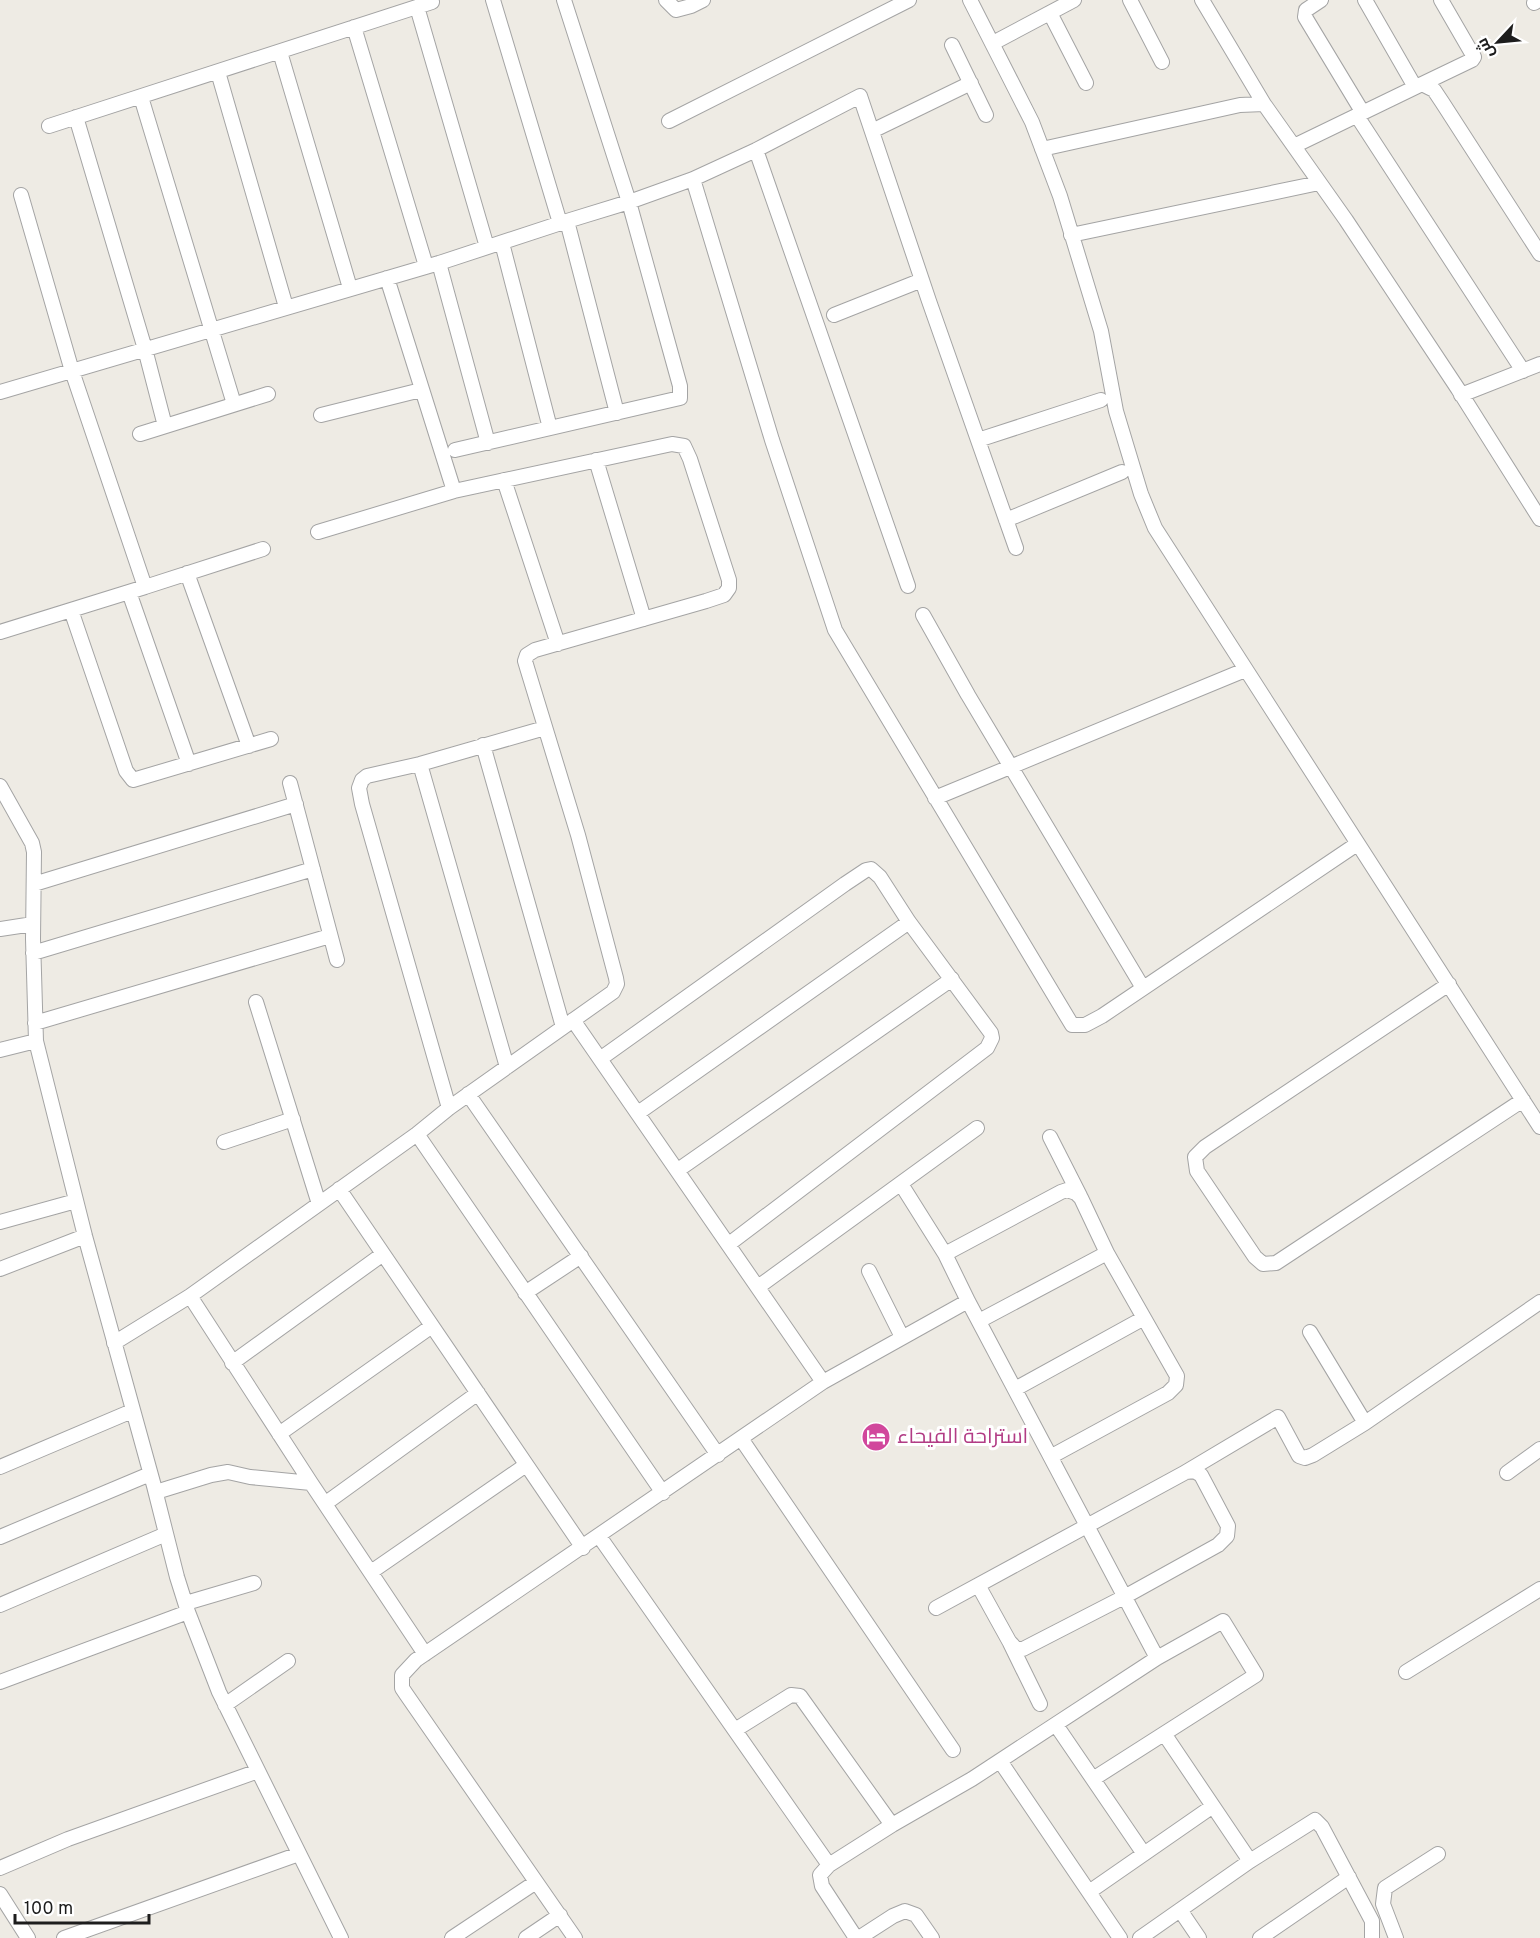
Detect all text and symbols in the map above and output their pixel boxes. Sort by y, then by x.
north arrow [1468,12,1528,72]
text: ش [1473,34,1500,61]
hotel icon: استراحة الفيحاء [860,1421,892,1453]
place label: استراحة الفيحاء [897,1424,1028,1451]
scale bar [15,1887,148,1925]
text: 100 m [24,1898,73,1921]

